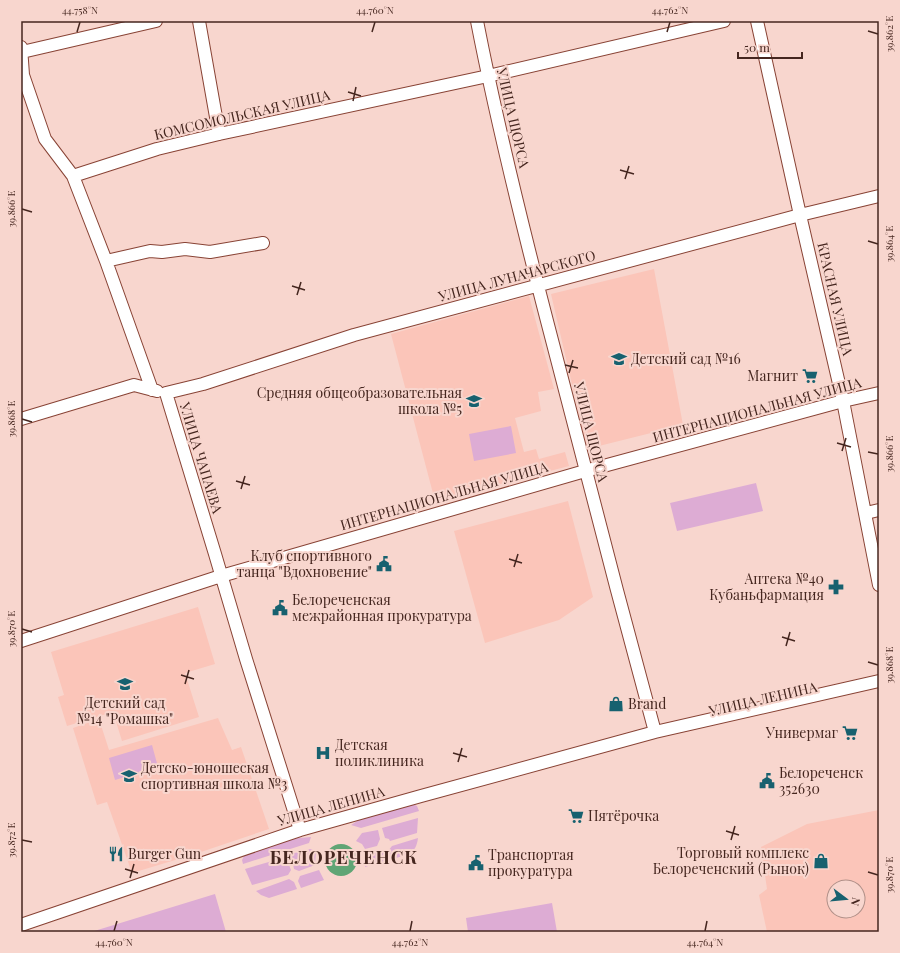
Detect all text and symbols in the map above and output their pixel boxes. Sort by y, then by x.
text: 44.758°N [62,3,98,17]
text: 44.760°N [356,3,394,17]
text: 44.762°N [652,3,688,17]
text: 39.862°E [882,16,896,52]
scale bar [738,34,802,60]
text: 50 m [744,39,770,55]
street label: УЛИЦА ЩОРСА [492,65,534,170]
street label: КОМСОМОЛЬСКАЯ УЛИЦА [152,85,332,144]
text: 39.866°E [4,191,18,227]
text: 39.864°E [882,226,896,262]
street label: КРАСНАЯ УЛИЦА [813,240,858,357]
street label: УЛИЦА ЛУНАЧАРСКОГО [435,245,598,306]
place label: Детский сад №16 [631,349,741,368]
school or university icon: Детский сад №16 [610,350,628,368]
place label: Магнит [747,366,798,385]
supermarket icon: Магнит [801,367,819,385]
street label: ИНТЕРНАЦИОНАЛЬНАЯ УЛИЦА [650,372,863,447]
street label: УЛИЦА ЩОРСА [570,379,613,484]
place label: Средняя общеобразовательная школа №5 [257,383,462,418]
school or university icon: Средняя общеобразовательная школа №5 [465,392,483,410]
street label: УЛИЦА ЧАПАЕВА [175,399,227,516]
text: 39.868°E [4,400,18,438]
text: 39.866°E [882,436,896,472]
street label: ИНТЕРНАЦИОНАЛЬНАЯ УЛИЦА [338,457,550,534]
place label: Клуб спортивного танца "Вдохновение" [236,546,372,581]
public building icon: Клуб спортивного танца "Вдохновение" [375,555,393,573]
place label: Аптека №40 Кубаньфармация [709,569,824,604]
pharmacy icon: Аптека №40 Кубаньфармация [827,578,845,596]
place label: Белореченская межрайонная прокуратура [292,590,472,625]
public building icon: Белореченская межрайонная прокуратура [271,599,289,617]
text: 39.870°E [4,611,18,647]
text: 39.868°E [882,646,896,684]
school or university icon: Детский сад №14 "Ромашка" [116,675,134,693]
street label: УЛИЦА ЛЕНИНА [706,677,819,720]
place label: Детский сад №14 "Ромашка" [77,693,173,728]
place label: Brand [628,694,666,713]
shop icon: Brand [607,695,625,713]
place label: Универмаг [765,723,838,742]
supermarket icon: Универмаг [841,724,859,742]
place label: Детская поликлиника [335,735,424,770]
hospital icon: Детская поликлиника [314,744,332,762]
place label: Детско-юношеская спортивная школа №3 [141,758,287,793]
place label: Белореченск 352630 [779,763,863,798]
school or university icon: Детско-юношеская спортивная школа №3 [120,767,138,785]
public building icon: Белореченск 352630 [758,772,776,790]
street label: УЛИЦА ЛЕНИНА [274,781,387,830]
place label: Пятёрочка [588,806,659,825]
supermarket icon: Пятёрочка [567,807,585,825]
text: 39.872°E [4,822,18,858]
place label: Торговый комплекс Белореченский (Рынок) [653,843,809,878]
place label: Burger Gun [128,844,202,863]
restaurant icon: Burger Gun [107,845,125,863]
district label: БЕЛОРЕЧЕНСК [270,845,418,869]
place label: Транспортая прокуратура [488,845,574,880]
shop icon: Торговый комплекс Белореченский (Рынок) [812,852,830,870]
public building icon: Транспортая прокуратура [467,854,485,872]
text: 39.870°E [882,857,896,893]
north arrow [826,879,866,919]
text: N [848,896,864,908]
text: 44.760°N [95,935,133,949]
text: 44.762°N [392,935,428,949]
text: 44.764°N [687,935,723,949]

